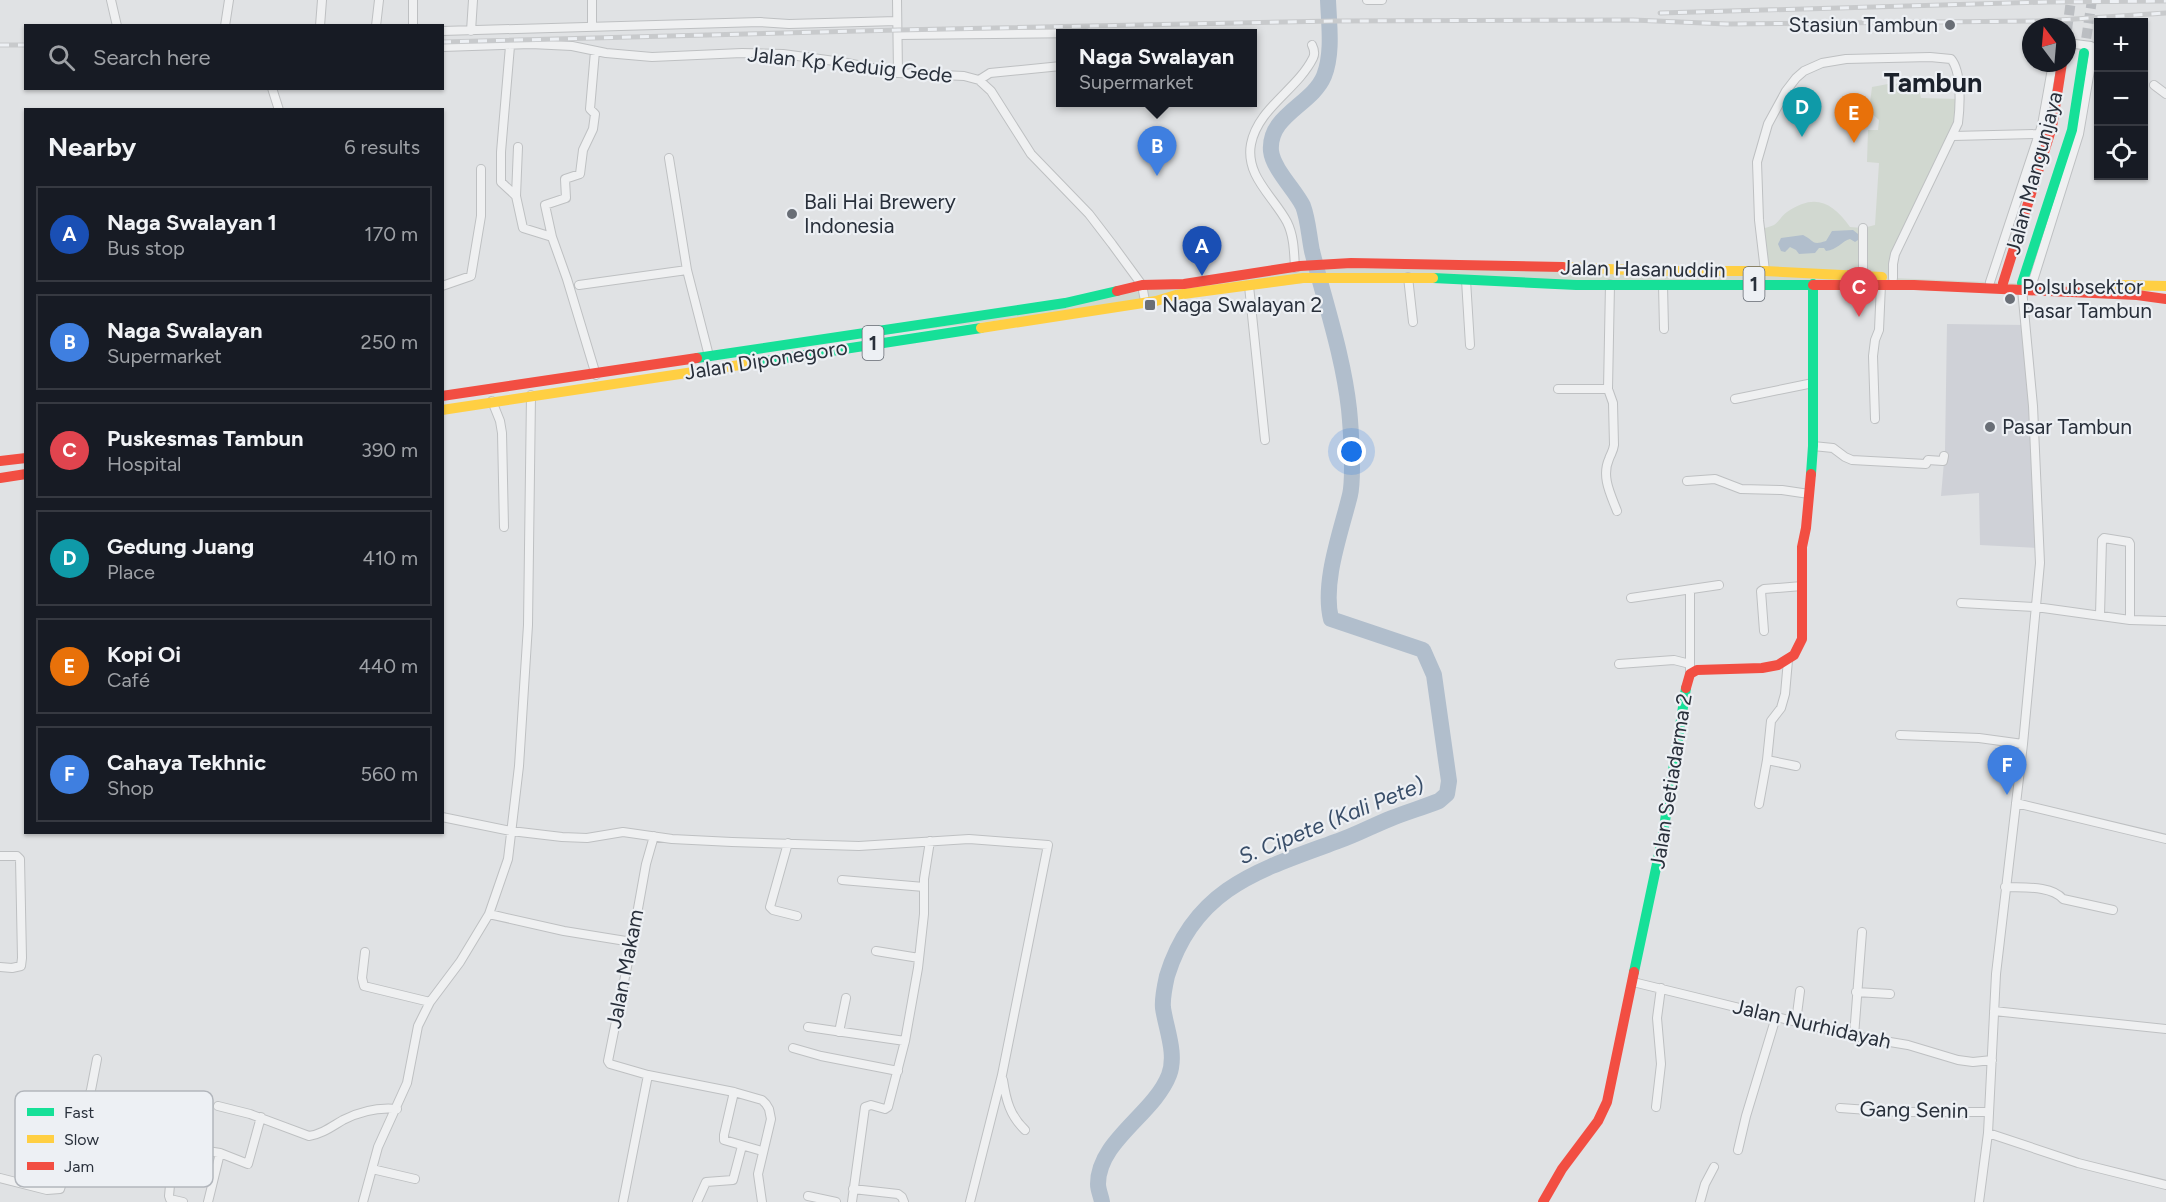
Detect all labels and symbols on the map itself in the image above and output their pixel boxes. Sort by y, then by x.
place label: Stasiun Tambun [1789,12,1938,37]
marker: Stasiun Tambun [1943,18,1957,32]
north arrow [2022,18,2076,72]
street label: Jalan Kp Keduig Gede [746,41,954,88]
district label: Tambun [1884,66,1982,99]
pin: D [1782,88,1822,137]
street label: Jalan Mangunjaya [2000,89,2067,257]
pin: E [1834,94,1874,143]
pin: B [1138,126,1176,176]
place label: Bali Hai Brewery Indonesia [804,189,956,238]
marker: Bali Hai Brewery Indonesia [785,207,799,221]
pin: A [1182,226,1222,276]
street label: Jalan Hasanuddin [1560,255,1726,282]
road number: 1 [1744,267,1764,301]
pin: C [1840,268,1878,317]
place label: Polsubsektor Pasar Tambun [2022,274,2152,323]
place label: Naga Swalayan 2 [1162,292,1322,317]
marker: Polsubsektor Pasar Tambun [2003,292,2017,306]
marker: Naga Swalayan 2 [1143,298,1157,312]
road number: 1 [862,326,884,360]
street label: Jalan Diponegoro [683,334,849,385]
place label: Pasar Tambun [2002,414,2132,439]
marker: Pasar Tambun [1983,420,1997,434]
your location [1337,437,1366,466]
street label: Jalan Setiadarma 2 [1644,691,1697,870]
pin: F [1988,746,2026,795]
water label: S. Cipete (Kali Pete) [1234,771,1428,870]
street label: Jalan Makam [601,907,648,1031]
street label: Jalan Nurhidayah [1731,993,1894,1054]
legend [15,1091,213,1187]
street label: Gang Senin [1860,1096,1969,1123]
text: Fast [64,1103,94,1122]
text: Slow [64,1130,99,1149]
text: Jam [64,1157,94,1176]

